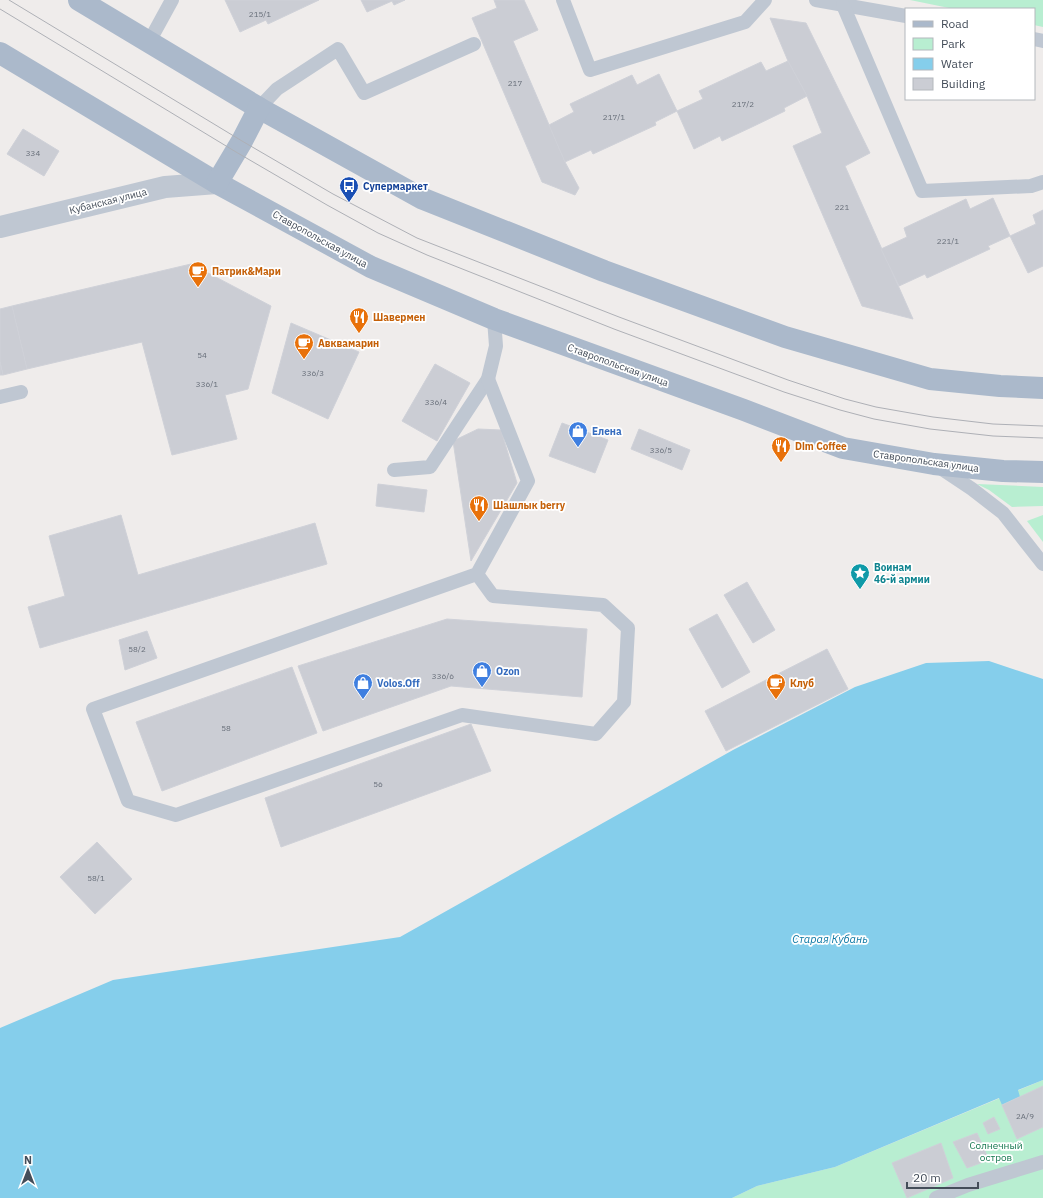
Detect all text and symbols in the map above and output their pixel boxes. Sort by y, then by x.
legend [905,8,1035,100]
house number: 215/1 [249,9,271,19]
text: Road [941,16,969,31]
text: Park [941,36,966,51]
text: Water [941,56,974,71]
text: Building [941,76,986,91]
house number: 217 [508,78,522,88]
house number: 217/2 [732,99,754,109]
house number: 217/1 [603,112,625,122]
house number: 334 [26,148,40,158]
bus stop icon: Супермаркет [338,175,360,203]
place label: Супермаркет [363,180,428,193]
street label: Кубанская улица [68,185,149,217]
house number: 221 [835,202,849,212]
street label: Ставропольская улица [270,208,370,271]
house number: 221/1 [937,236,959,246]
cafe icon: Патрик&Мари [187,260,209,288]
place label: Патрик&Мари [212,265,281,278]
restaurant icon: Шавермен [348,306,370,334]
place label: Шавермен [373,311,425,324]
cafe icon: Авквамарин [293,332,315,360]
place label: Авквамарин [318,337,379,350]
street label: Ставропольская улица [566,341,671,390]
house number: 54 [197,350,207,360]
house number: 336/3 [302,368,324,378]
house number: 336/1 [196,379,218,389]
house number: 336/4 [425,397,447,407]
shop icon: Елена [567,420,589,448]
place label: Елена [592,425,622,438]
restaurant icon: Dim Coffee [770,435,792,463]
place label: Dim Coffee [795,440,847,453]
house number: 336/5 [650,445,672,455]
street label: Ставропольская улица [872,447,980,475]
restaurant icon: Шашлык berry [468,494,490,522]
place label: Шашлык berry [493,499,566,512]
place label: Воинам 46-й армии [874,561,930,586]
place icon: Воинам 46-й армии [849,562,871,590]
house number: 58/2 [128,644,146,654]
shop icon: Ozon [471,660,493,688]
place label: Ozon [496,665,520,678]
house number: 336/6 [432,671,454,681]
shop icon: Volos.Off [352,672,374,700]
cafe icon: Клуб [765,672,787,700]
place label: Volos.Off [377,677,420,690]
place label: Клуб [790,677,814,690]
house number: 58 [221,723,231,733]
house number: 56 [373,779,383,789]
house number: 58/1 [87,873,105,883]
water label: Старая Кубань [792,932,868,946]
house number: 2А/9 [1016,1111,1034,1121]
park label: Солнечный остров [969,1139,1023,1164]
north arrow [8,1150,48,1190]
text: N [24,1153,32,1167]
scale bar [907,1164,978,1190]
text: 20 m [913,1170,941,1185]

